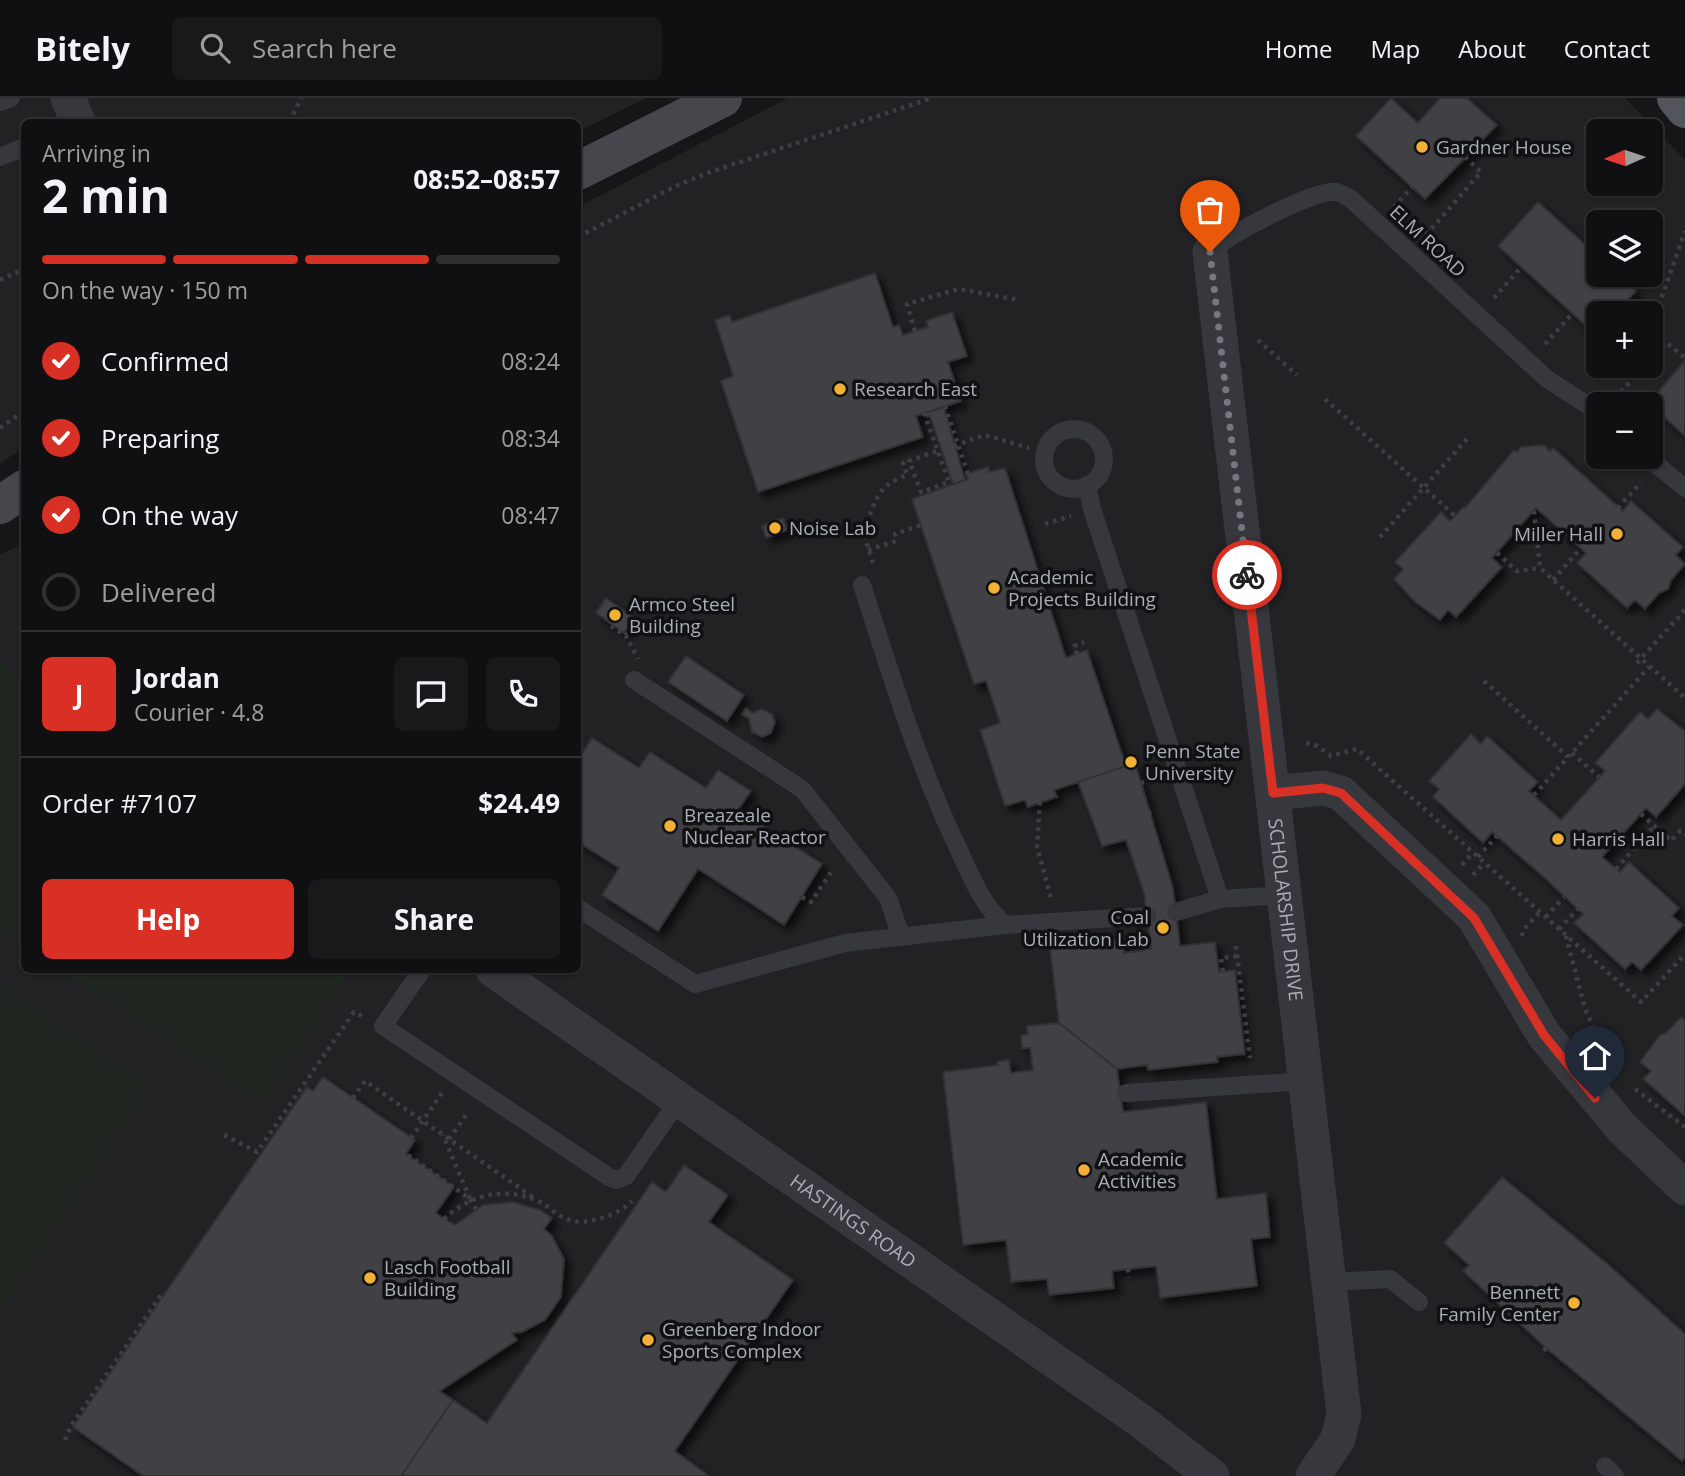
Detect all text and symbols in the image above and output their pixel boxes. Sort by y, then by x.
search box [172,17,662,80]
text: Bitely [35,26,130,71]
icon: search [196,29,234,67]
text: Search here [252,30,397,66]
text: Home [1265,32,1333,65]
text: Map [1371,32,1420,65]
text: About [1458,32,1526,65]
text: Contact [1564,32,1650,65]
north arrow [1586,119,1662,196]
map controls [1586,119,1663,469]
place label: Gardner House [1436,134,1572,160]
text: Arriving in [42,137,151,169]
marker: Gardner House [1414,139,1430,155]
text: 08:52–08:57 [413,161,560,197]
text: 2 min [42,164,170,226]
pin [1180,180,1240,252]
icon: bag [1191,191,1229,229]
street label: ELM ROAD [1384,199,1472,283]
button: layers [1586,210,1663,287]
text: On the way · 150 m [42,274,248,306]
button: + [1586,301,1663,378]
icon: check [42,342,80,380]
text: Confirmed [101,343,229,379]
text: 08:24 [501,345,560,377]
place label: Research East [854,376,977,402]
marker: Research East [832,381,848,397]
button: − [1586,392,1663,469]
icon: check [42,419,80,457]
text: Preparing [101,420,219,456]
text: 08:34 [501,422,560,454]
icon: check [42,496,80,534]
text: On the way [101,497,238,533]
text: 08:47 [501,499,560,531]
place label: Noise Lab [789,515,876,541]
marker: Noise Lab [767,520,783,536]
place label: Miller Hall [1514,521,1603,547]
marker: Miller Hall [1609,526,1625,542]
courier [1212,540,1282,610]
icon: bike [1228,556,1266,594]
place label: Academic Projects Building [1008,564,1156,612]
text: Delivered [101,574,216,610]
marker: Academic Projects Building [986,580,1002,596]
place label: Armco Steel Building [629,591,735,639]
marker: Armco Steel Building [607,607,623,623]
button: chat [394,657,468,731]
button: phone [486,657,560,731]
text: Jordan [134,660,220,696]
text: J [75,676,83,712]
text: Courier · 4.8 [134,696,264,728]
place label: Penn State University [1145,738,1241,786]
marker: Penn State University [1123,754,1139,770]
text: Order #7107 [42,785,197,821]
text: $24.49 [478,785,560,821]
place label: Breazeale Nuclear Reactor [684,802,826,850]
street label: SCHOLARSHIP DRIVE [1262,817,1309,1002]
marker: Breazeale Nuclear Reactor [662,818,678,834]
place label: Harris Hall [1572,826,1665,852]
marker: Harris Hall [1550,831,1566,847]
button: Help [42,879,294,959]
button: Share [308,879,560,959]
place label: Coal Utilization Lab [1023,904,1149,952]
marker: Coal Utilization Lab [1155,920,1171,936]
pin [1565,1026,1625,1098]
icon: home [1576,1037,1614,1075]
place label: Academic Activities [1098,1146,1183,1194]
marker: Academic Activities [1076,1162,1092,1178]
street label: HASTINGS ROAD [785,1168,921,1274]
place label: Lasch Football Building [384,1254,510,1302]
marker: Lasch Football Building [362,1270,378,1286]
place label: Bennett Family Center [1439,1279,1560,1327]
marker: Bennett Family Center [1566,1295,1582,1311]
place label: Greenberg Indoor Sports Complex [662,1316,821,1364]
marker: Greenberg Indoor Sports Complex [640,1332,656,1348]

